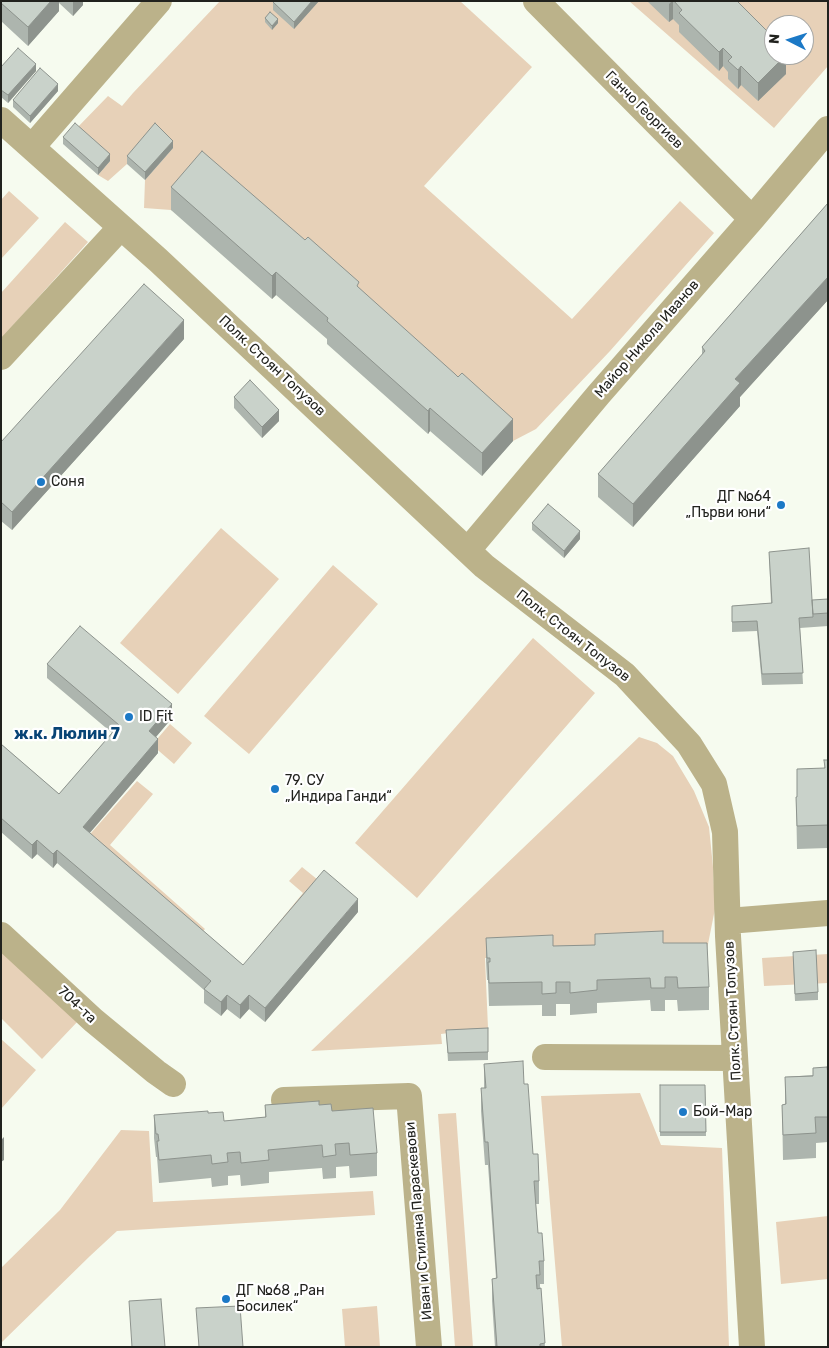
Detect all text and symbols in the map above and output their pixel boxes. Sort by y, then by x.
north arrow [764,15,814,65]
text: N [766,33,783,45]
street label: Ганчо Георгиев [602,68,686,152]
street label: Майор Никола Иванов [591,277,703,401]
street label: Полк. Стоян Топузов [215,312,329,420]
place label: Соня [51,474,85,490]
marker: Соня [35,476,47,488]
place label: ДГ №64 „Първи юни“ [686,489,771,522]
marker: ДГ №64 „Първи юни“ [775,499,787,511]
street label: Полк. Стоян Топузов [513,586,633,686]
place label: ID Fit [139,709,173,725]
marker: ID Fit [123,711,135,723]
district label: ж.к. Люлин 7 [14,724,120,744]
place label: 79. СУ „Индира Ганди“ [285,773,392,806]
marker: 79. СУ „Индира Ганди“ [269,783,281,795]
street label: Полк. Стоян Топузов [721,941,745,1081]
street label: 704-та [54,983,100,1027]
place label: Бой-Мар [693,1104,752,1120]
marker: Бой-Мар [677,1106,689,1118]
street label: Иван и Стиляна Параскевови [402,1121,436,1321]
place label: ДГ №68 „Ран Босилек“ [236,1283,325,1315]
marker: ДГ №68 „Ран Босилек“ [220,1293,232,1305]

